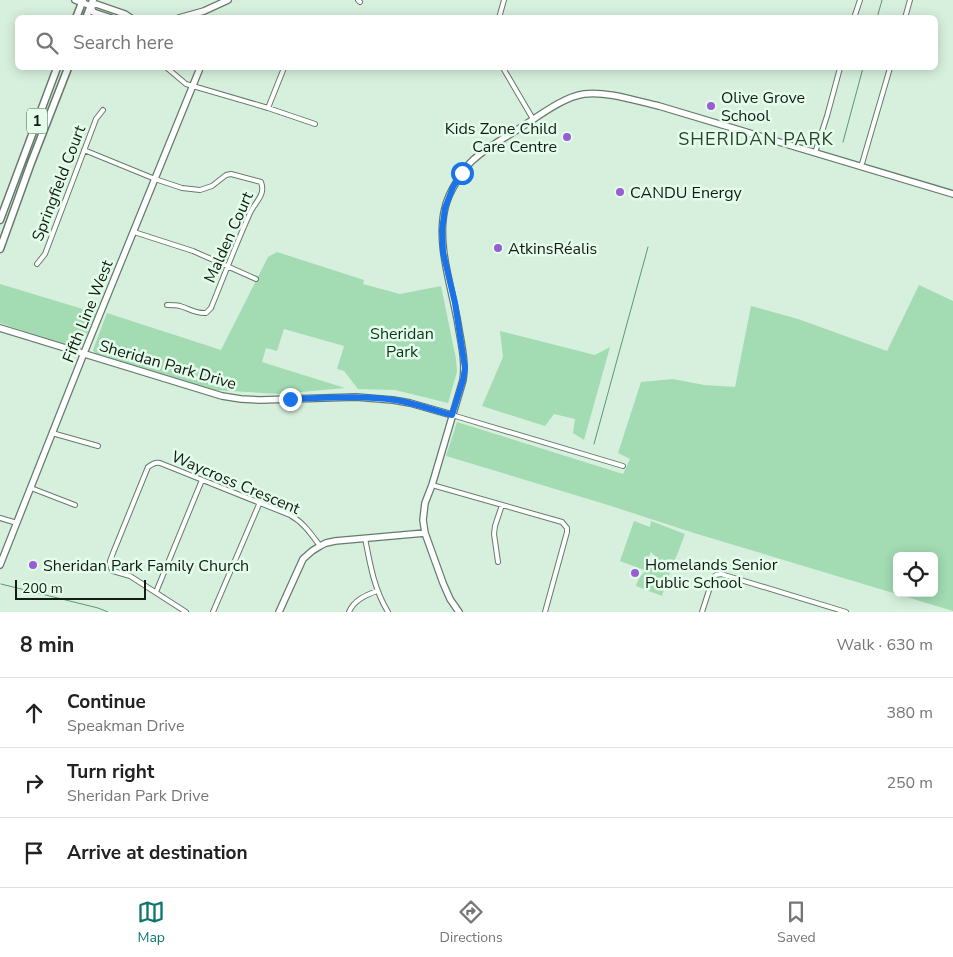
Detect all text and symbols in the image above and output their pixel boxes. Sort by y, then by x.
search box [15,15,938,70]
icon: search [33,29,61,57]
text: Search here [73,30,174,56]
place label: Olive Grove School [721,87,805,127]
marker: Olive Grove School [705,100,717,112]
road number: 1 [27,108,47,134]
place label: Kids Zone Child Care Centre [445,118,557,158]
street label: Springfield Court [27,122,91,244]
district label: SHERIDAN PARK [678,127,834,151]
marker: Kids Zone Child Care Centre [561,131,573,143]
route start [451,162,474,185]
place label: CANDU Energy [630,182,743,204]
marker: CANDU Energy [614,186,626,198]
street label: Malden Court [199,188,259,287]
place label: AtkinsRéalis [508,238,597,260]
marker: AtkinsRéalis [492,242,504,254]
street label: Fifth Line West [57,256,119,366]
park label: Sheridan Park [370,323,434,363]
street label: Sheridan Park Drive [96,335,239,395]
route end [279,388,302,411]
street label: Waycross Crescent [168,446,304,520]
map controls [893,552,938,597]
button: locate [893,552,938,597]
place label: Homelands Senior Public School [645,554,778,594]
place label: Sheridan Park Family Church [43,555,249,577]
marker: Sheridan Park Family Church [27,559,39,571]
marker: Homelands Senior Public School [629,567,641,579]
scale bar [15,577,146,600]
text: 200 m [22,579,63,598]
text: 8 min [20,631,74,659]
text: Walk · 630 m [837,634,933,656]
text: Continue [67,689,146,715]
icon: ahead [20,699,48,727]
text: 380 m [886,702,933,724]
text: Speakman Drive [67,715,184,737]
text: Turn right [67,759,154,785]
icon: right [20,769,48,797]
text: 250 m [886,772,933,794]
text: Sheridan Park Drive [67,785,209,807]
icon: arrive [20,839,48,867]
text: Arrive at destination [67,840,248,866]
tab: Map [137,898,165,947]
tab: Directions [440,898,503,947]
tab: Saved [777,898,816,947]

